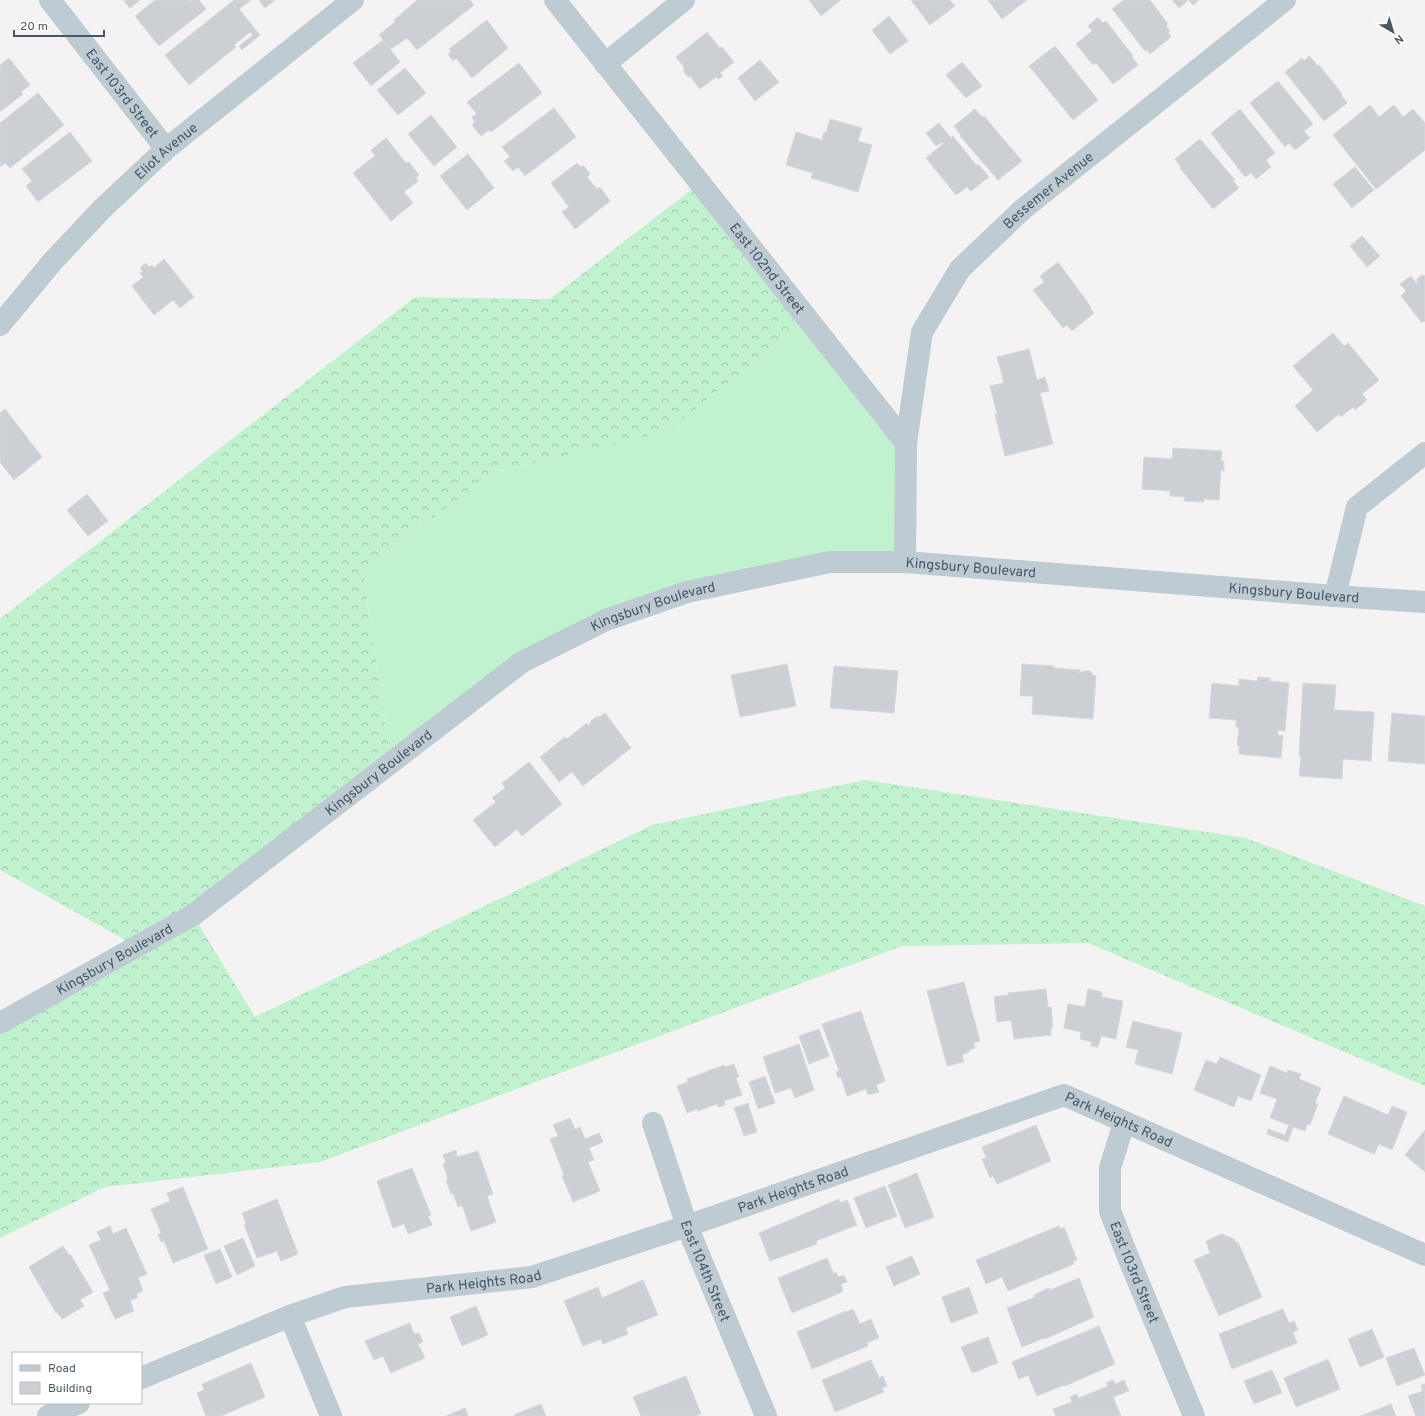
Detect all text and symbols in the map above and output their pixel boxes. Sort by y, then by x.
scale bar [14,12,104,38]
north arrow [1373,12,1413,52]
text: 20 m [20,19,48,35]
text: N [1391,31,1406,47]
street label: East 103rd Street [81,46,161,142]
street label: Eliot Avenue [132,120,202,184]
street label: Bessemer Avenue [1000,149,1098,233]
street label: East 102nd Street [725,220,807,318]
street label: Kingsbury Boulevard [905,555,1037,582]
street label: Kingsbury Boulevard [588,579,717,636]
street label: Kingsbury Boulevard [1228,581,1360,608]
street label: Kingsbury Boulevard [322,727,436,820]
street label: Kingsbury Boulevard [54,921,176,1000]
street label: Park Heights Road [1062,1089,1175,1152]
street label: Park Heights Road [736,1163,851,1218]
street label: East 104th Street [676,1218,733,1325]
street label: East 103rd Street [1105,1219,1162,1326]
street label: Park Heights Road [425,1267,544,1298]
legend [12,1352,142,1404]
text: Road [48,1361,76,1377]
text: Building [48,1381,92,1397]

